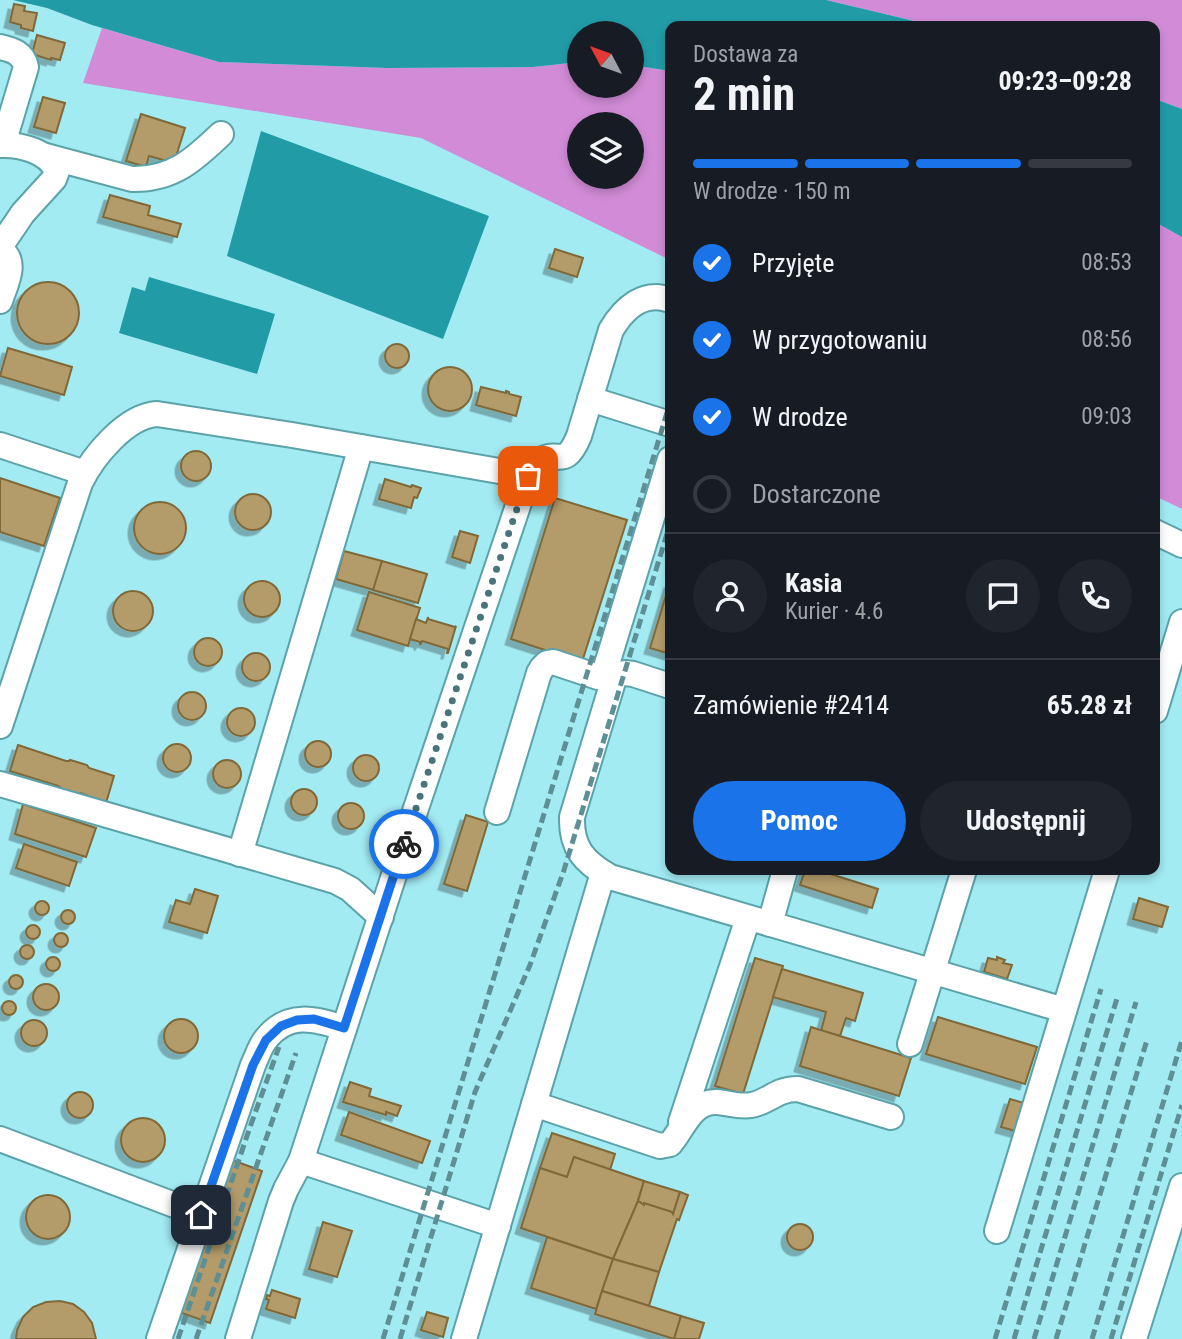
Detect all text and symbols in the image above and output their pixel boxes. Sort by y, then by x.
north arrow [567,21,644,98]
map controls [567,21,644,189]
text: Dostawa za [693,41,798,68]
text: 09:23–09:28 [998,66,1132,96]
text: 2 min [693,67,795,121]
button: layers [567,112,644,189]
text: W drodze · 150 m [693,178,850,205]
icon: check [693,244,731,282]
text: Przyjęte [752,248,834,278]
text: 08:53 [1081,249,1132,276]
icon: check [693,321,731,359]
text: W przygotowaniu [752,325,927,355]
text: 08:56 [1081,326,1132,353]
icon: check [693,398,731,436]
text: W drodze [752,402,848,432]
text: 09:03 [1081,403,1132,430]
pin [498,446,558,506]
icon: bag [509,457,547,495]
text: Dostarczone [752,479,881,509]
button: person [693,559,767,633]
button: chat [966,559,1040,633]
button: phone [1058,559,1132,633]
text: Kasia [785,568,842,598]
text: Kurier · 4.6 [785,598,883,625]
text: Zamówienie #2414 [693,690,889,720]
text: 65.28 zł [1047,690,1132,720]
button: Pomoc [693,781,906,861]
button: Udostępnij [920,781,1132,861]
courier [369,809,439,879]
icon: bike [385,825,423,863]
pin [171,1185,231,1245]
icon: home [182,1196,220,1234]

